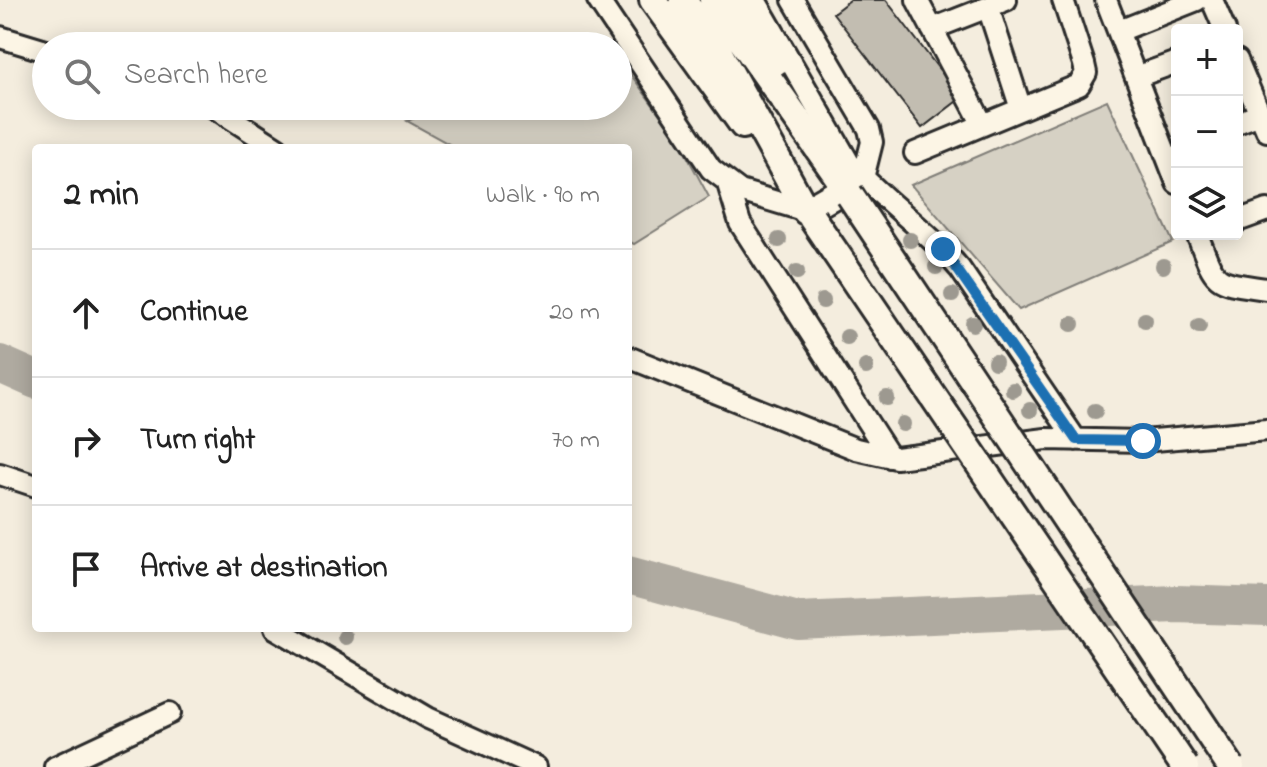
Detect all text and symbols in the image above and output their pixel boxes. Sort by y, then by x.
map controls [1171,24,1243,240]
button: + [1171,24,1243,96]
search box [32,32,632,120]
icon: search [60,54,104,98]
text: Search here [124,54,268,98]
button: − [1171,96,1243,168]
button: layers [1171,168,1243,240]
text: 2 min [64,171,139,221]
text: Walk · 90 m [486,177,600,215]
route end [925,231,961,267]
icon: ahead [64,291,108,335]
text: Continue [140,291,248,335]
text: 20 m [549,294,600,332]
icon: right [64,419,108,463]
text: Turn right [140,419,255,463]
text: 70 m [551,422,600,460]
route start [1125,423,1161,459]
icon: arrive [64,547,108,591]
text: Arrive at destination [140,547,388,591]

